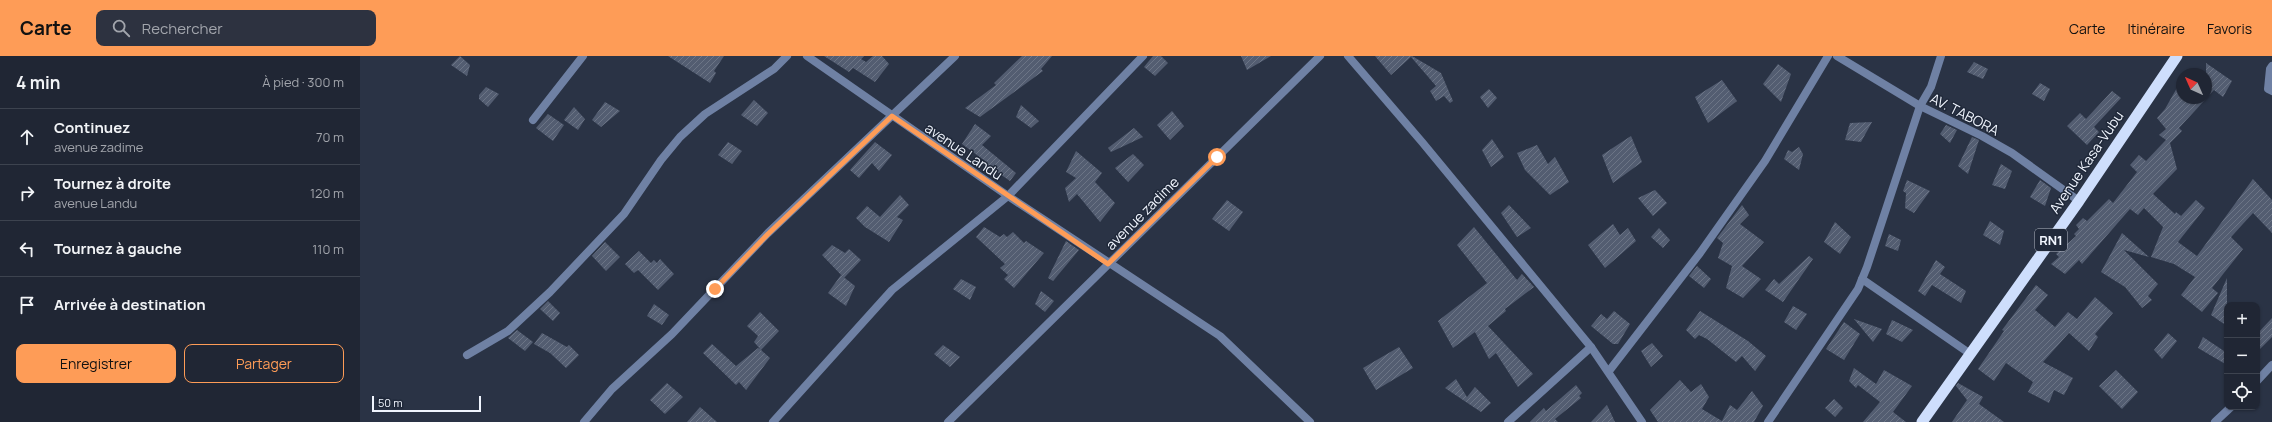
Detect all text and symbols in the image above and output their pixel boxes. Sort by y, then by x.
search box [96,10,376,46]
text: Carte [20,15,72,41]
icon: search [110,17,132,39]
text: Rechercher [142,18,223,39]
text: Carte [2069,19,2105,38]
text: Itinéraire [2127,19,2185,38]
text: Favoris [2207,19,2252,38]
north arrow [2176,68,2212,104]
text: 4 min [16,71,60,94]
text: À pied · 300 m [262,73,344,91]
street label: AV. TABORA [1927,88,2003,140]
street label: Avenue Kasa-Vubu [2045,107,2127,217]
text: Continuez [54,117,130,138]
street label: avenue Landu [921,118,1007,184]
icon: ahead [16,126,38,148]
text: 70 m [316,128,344,146]
text: avenue zadime [54,138,143,156]
route start [1208,148,1226,166]
street label: avenue zadime [1101,172,1183,254]
text: Tournez à droite [54,173,171,194]
icon: right [16,182,38,204]
text: 120 m [310,184,344,202]
text: avenue Landu [54,194,137,212]
road number: RN1 [2035,229,2067,251]
icon: left [16,238,38,260]
text: Tournez à gauche [54,238,182,259]
text: 110 m [312,240,344,258]
route end [706,280,724,298]
icon: arrive [16,294,38,316]
text: Arrivée à destination [54,294,206,315]
map controls [2224,302,2260,410]
button: + [2224,302,2260,338]
button: − [2224,338,2260,374]
button: Enregistrer [16,344,176,383]
button: Partager [184,344,344,383]
button: locate [2224,374,2260,410]
scale bar [372,394,481,413]
text: 50 m [378,395,403,410]

